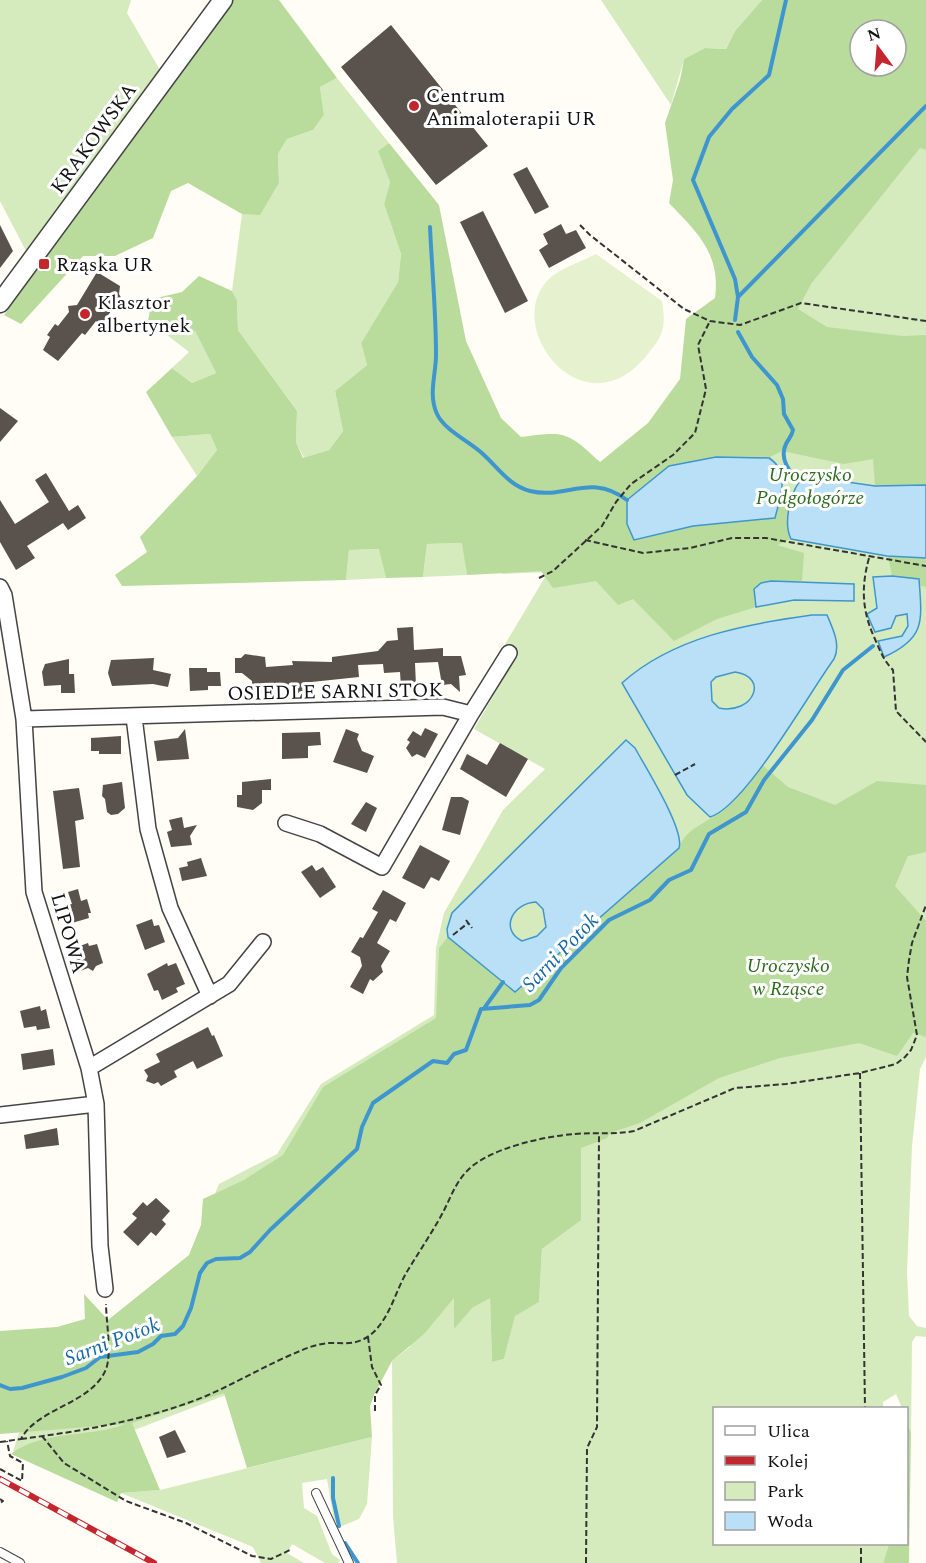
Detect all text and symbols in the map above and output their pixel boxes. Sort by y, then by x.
north arrow [848,18,908,78]
text: N [865,21,884,48]
street label: KRAKOWSKA [43,77,144,200]
place label: Centrum Animaloterapii UR [426,81,596,134]
marker: Centrum Animaloterapii UR [407,99,421,113]
place label: Rząska UR [56,250,153,280]
marker: Rząska UR [37,257,51,271]
place label: Klasztor albertynek [97,288,191,341]
marker: Klasztor albertynek [78,307,92,321]
park label: Uroczysko Podgołogórze [756,460,864,513]
street label: OSIEDLE SARNI STOK [227,675,444,709]
street label: LIPOWA [42,889,94,977]
water label: Sarni Potok [515,906,607,1000]
park label: Uroczysko w Rząsce [746,951,830,1004]
water label: Sarni Potok [60,1309,165,1375]
legend [713,1407,908,1545]
text: Ulica [767,1418,810,1445]
text: Kolej [767,1448,809,1475]
text: Park [767,1478,804,1505]
text: Woda [767,1508,813,1535]

